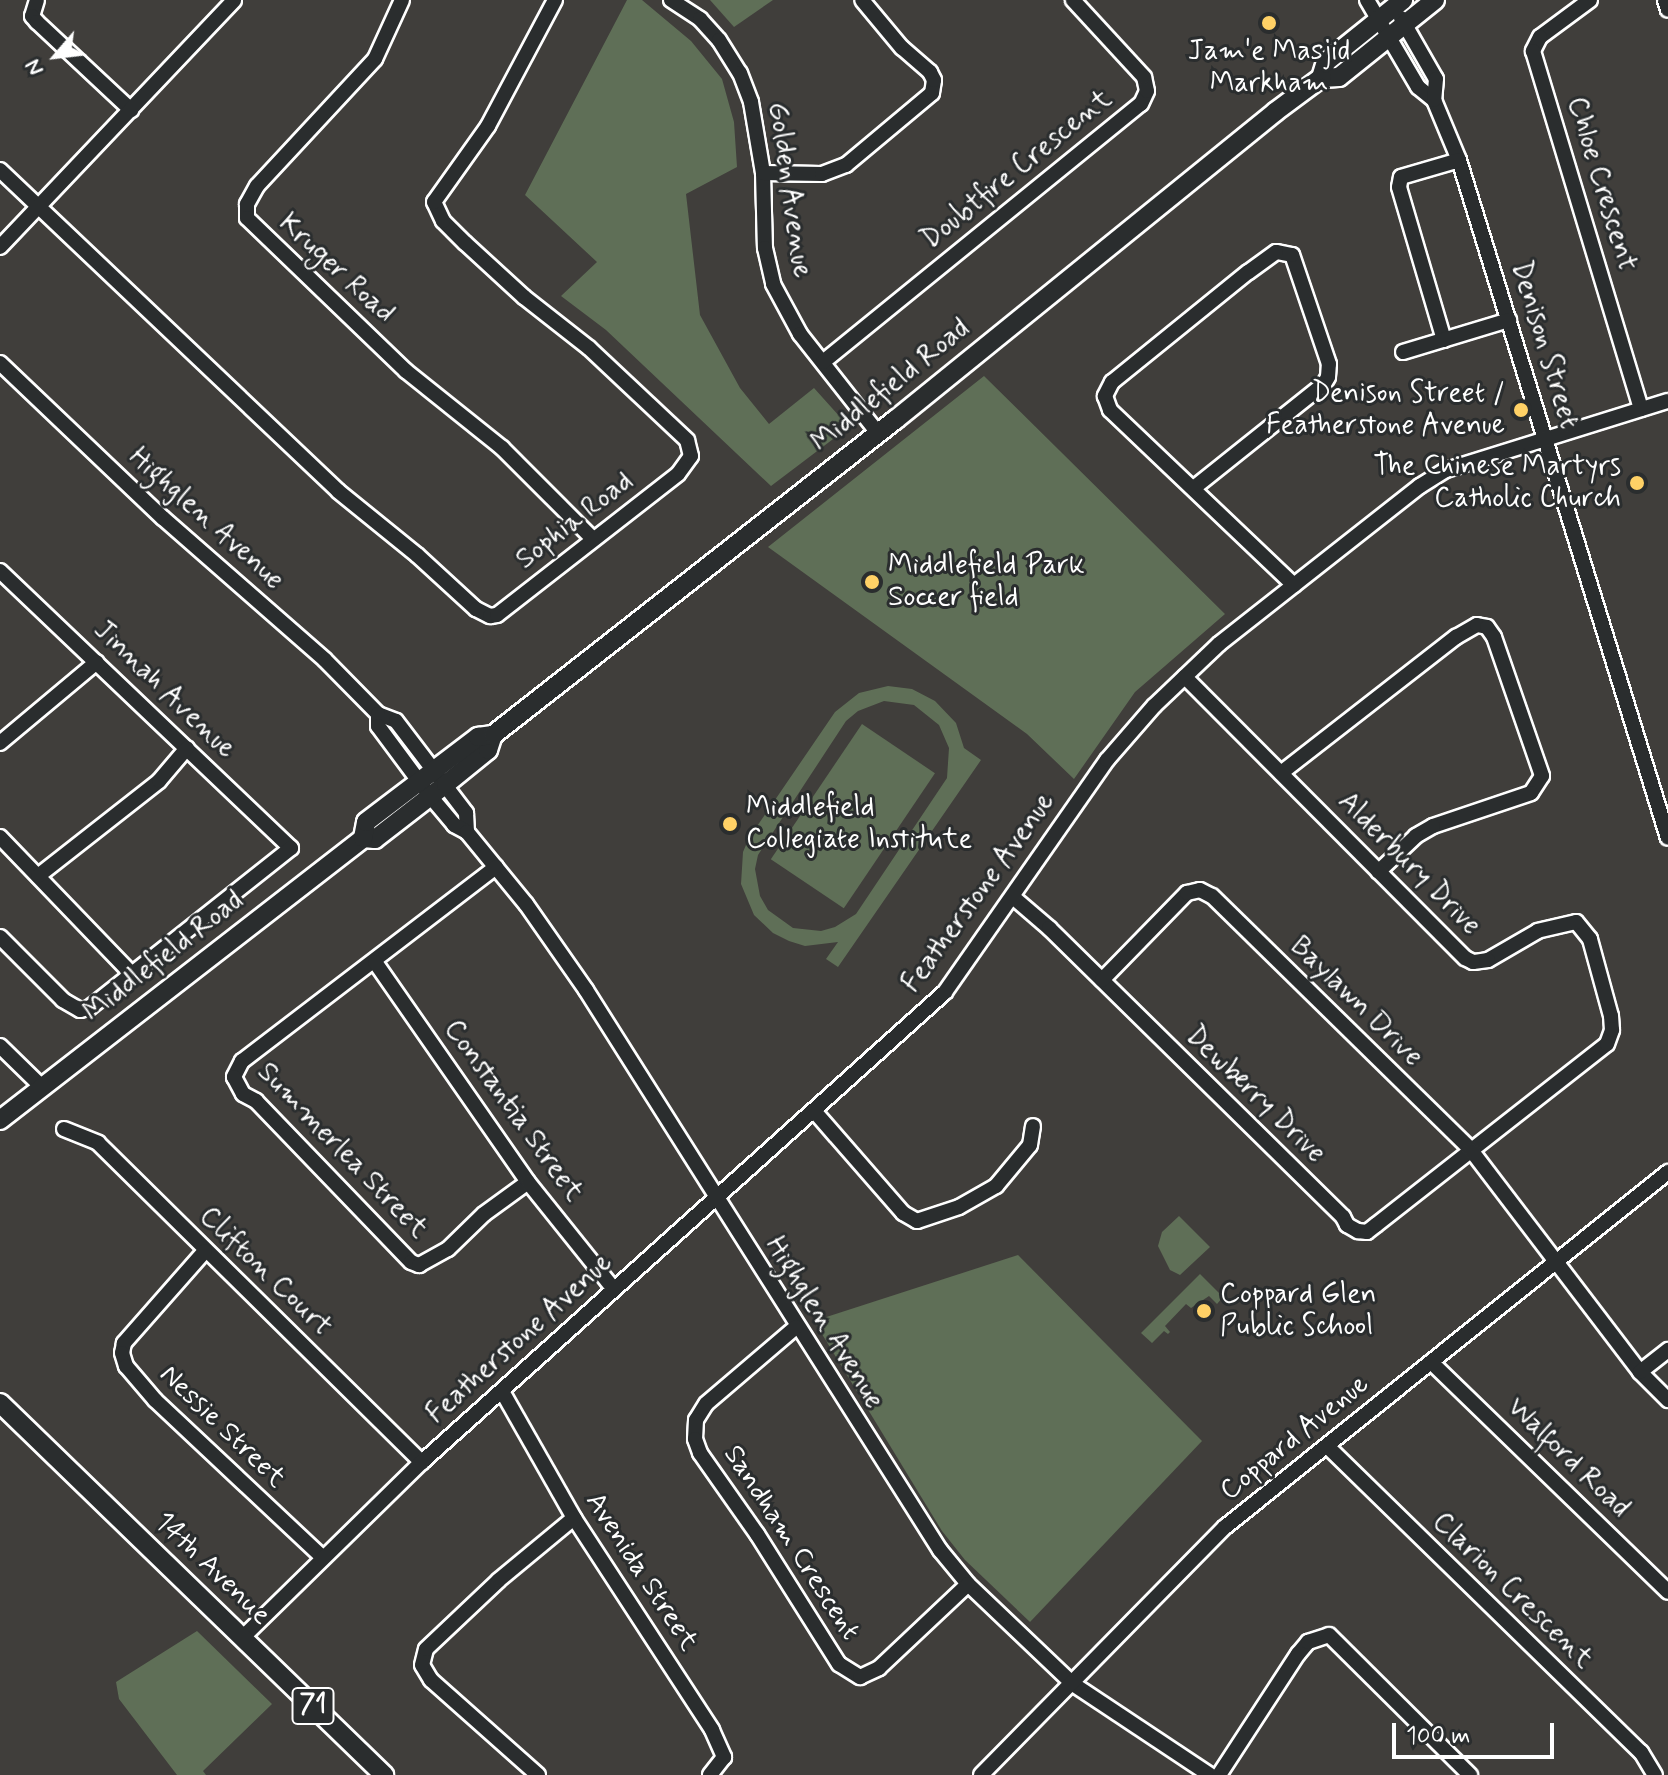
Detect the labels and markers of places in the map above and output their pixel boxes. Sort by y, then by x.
marker: Jam'e Masjid Markham [1260,14,1278,32]
place label: Jam'e Masjid Markham [1187,35,1351,101]
place label: Denison Street / Featherstone Avenue [1261,377,1505,443]
marker: Denison Street / Featherstone Avenue [1512,401,1530,419]
place label: The Chinese Martyrs Catholic Church [1363,450,1621,516]
marker: The Chinese Martyrs Catholic Church [1628,474,1646,492]
place label: Middlefield Park Soccer field [888,549,1080,615]
marker: Middlefield Park Soccer field [863,573,881,591]
place label: Middlefield Collegiate Institute [746,791,979,857]
marker: Middlefield Collegiate Institute [721,815,739,833]
place label: Coppard Glen Public School [1220,1278,1382,1344]
marker: Coppard Glen Public School [1195,1302,1213,1320]

